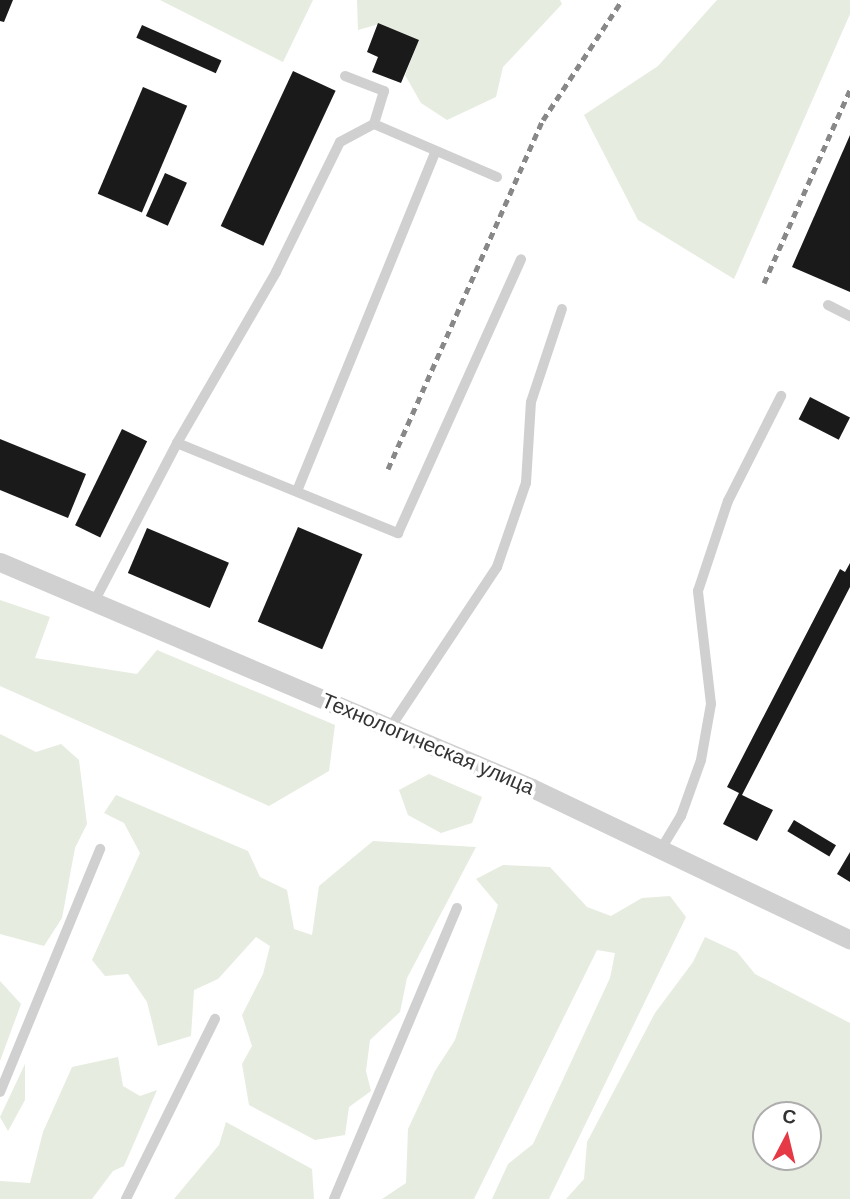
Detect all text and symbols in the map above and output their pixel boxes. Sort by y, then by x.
street label: Технологическая улица [318,688,538,800]
north arrow [752,1101,822,1171]
text: С [781,1103,798,1130]

